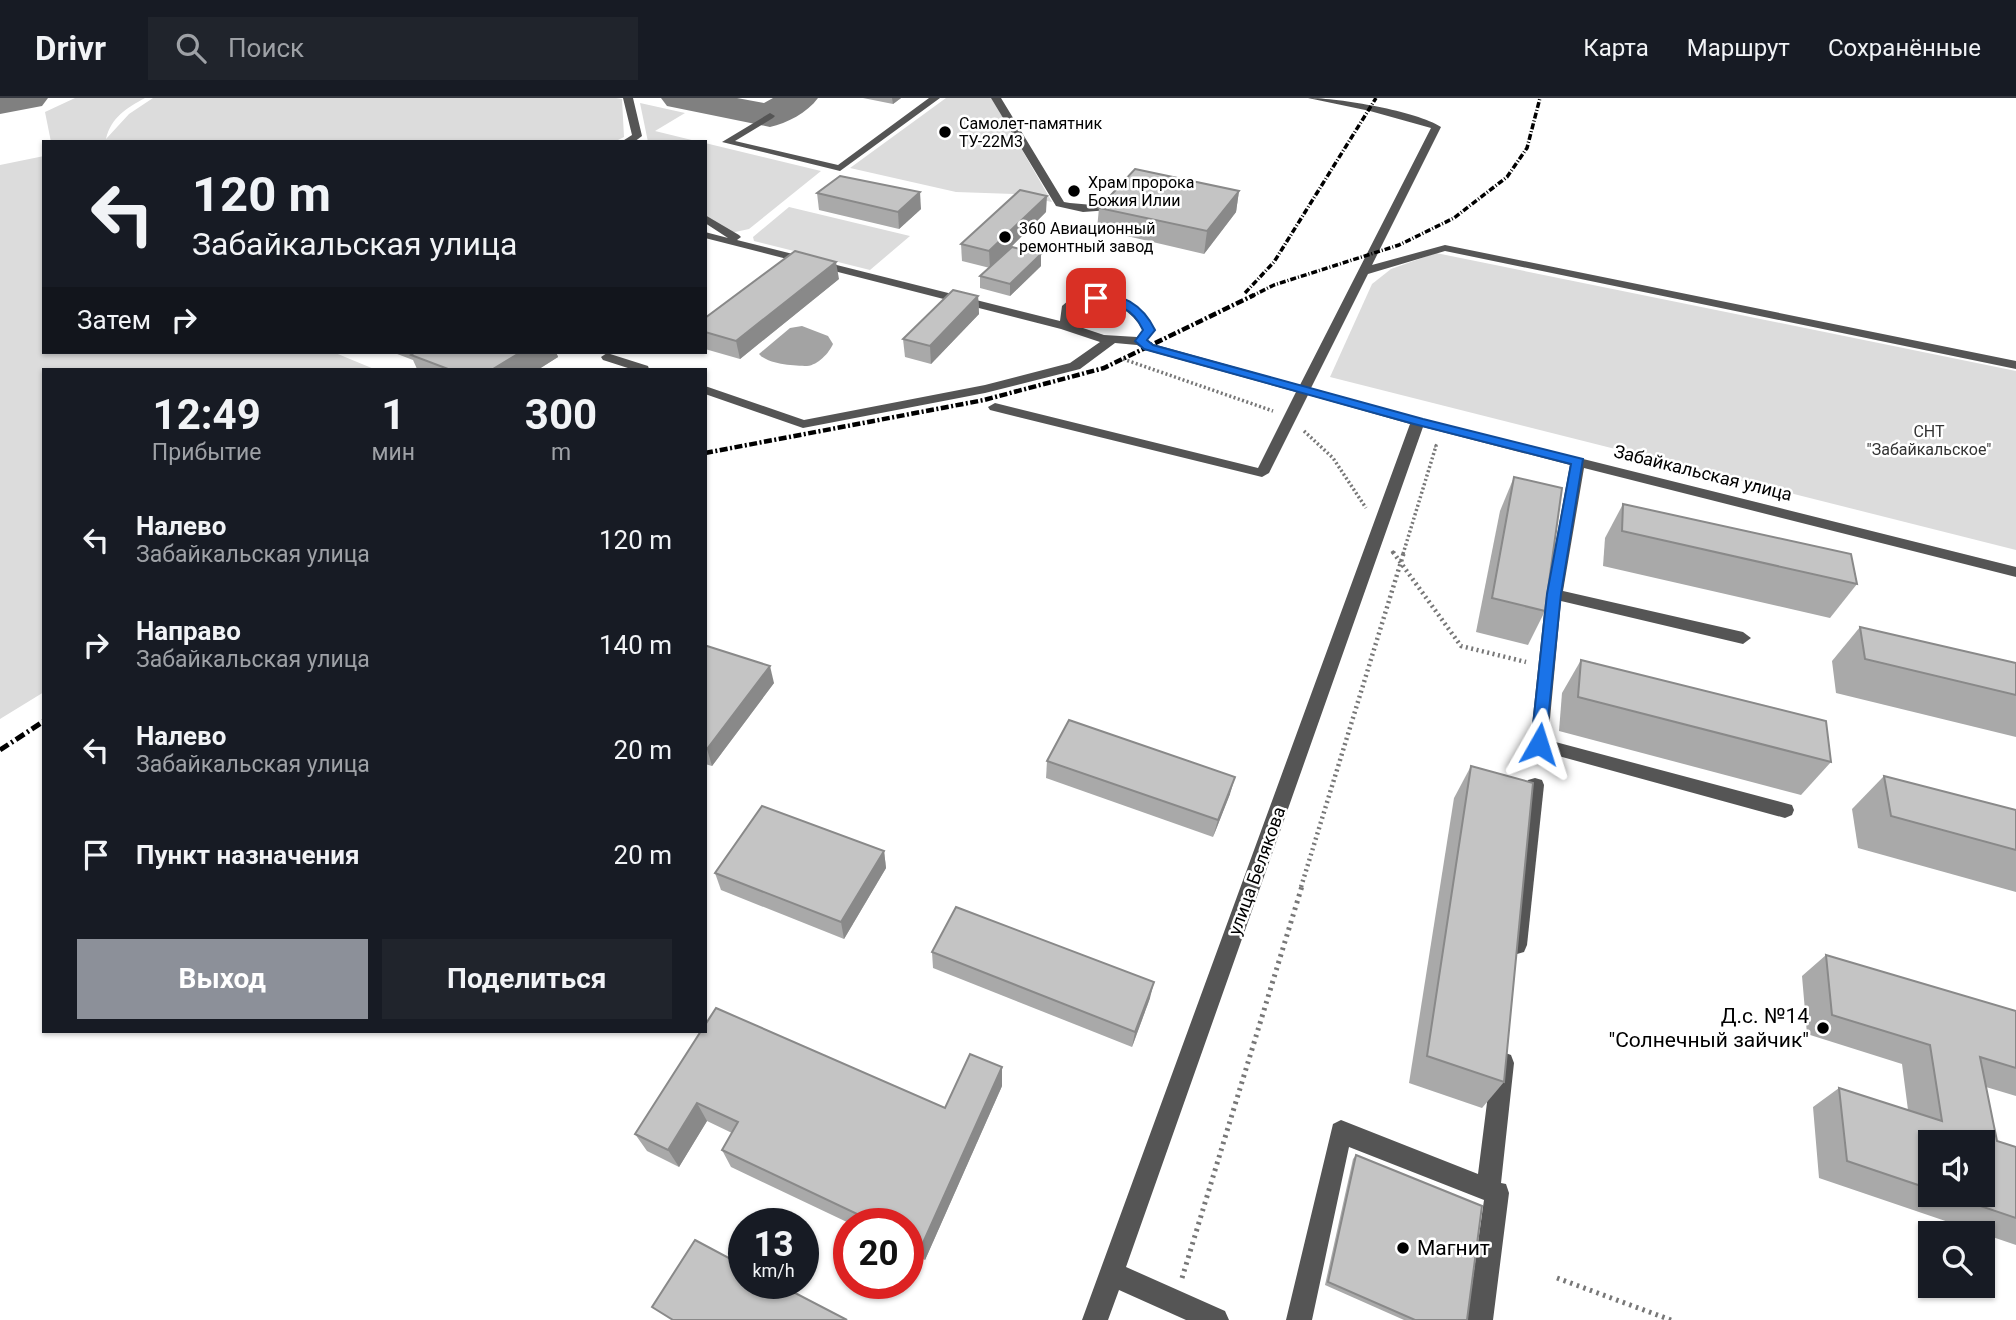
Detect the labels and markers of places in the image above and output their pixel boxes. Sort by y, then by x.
place label: Самолет-памятник ТУ-22М3 [959,114,1102,151]
marker: Самолет-памятник ТУ-22М3 [937,124,953,140]
place label: Храм пророка Божия Илии [1088,173,1194,210]
marker: Храм пророка Божия Илии [1066,183,1082,199]
place label: 360 Авиационный ремонтный завод [1019,219,1155,256]
marker: 360 Авиационный ремонтный завод [997,229,1013,245]
pin [1066,268,1126,328]
place label: Д.с. №14 "Солнечный зайчик" [1608,1004,1809,1052]
marker: Д.с. №14 "Солнечный зайчик" [1815,1020,1831,1036]
place label: Магнит [1417,1236,1490,1260]
marker: Магнит [1395,1240,1411,1256]

